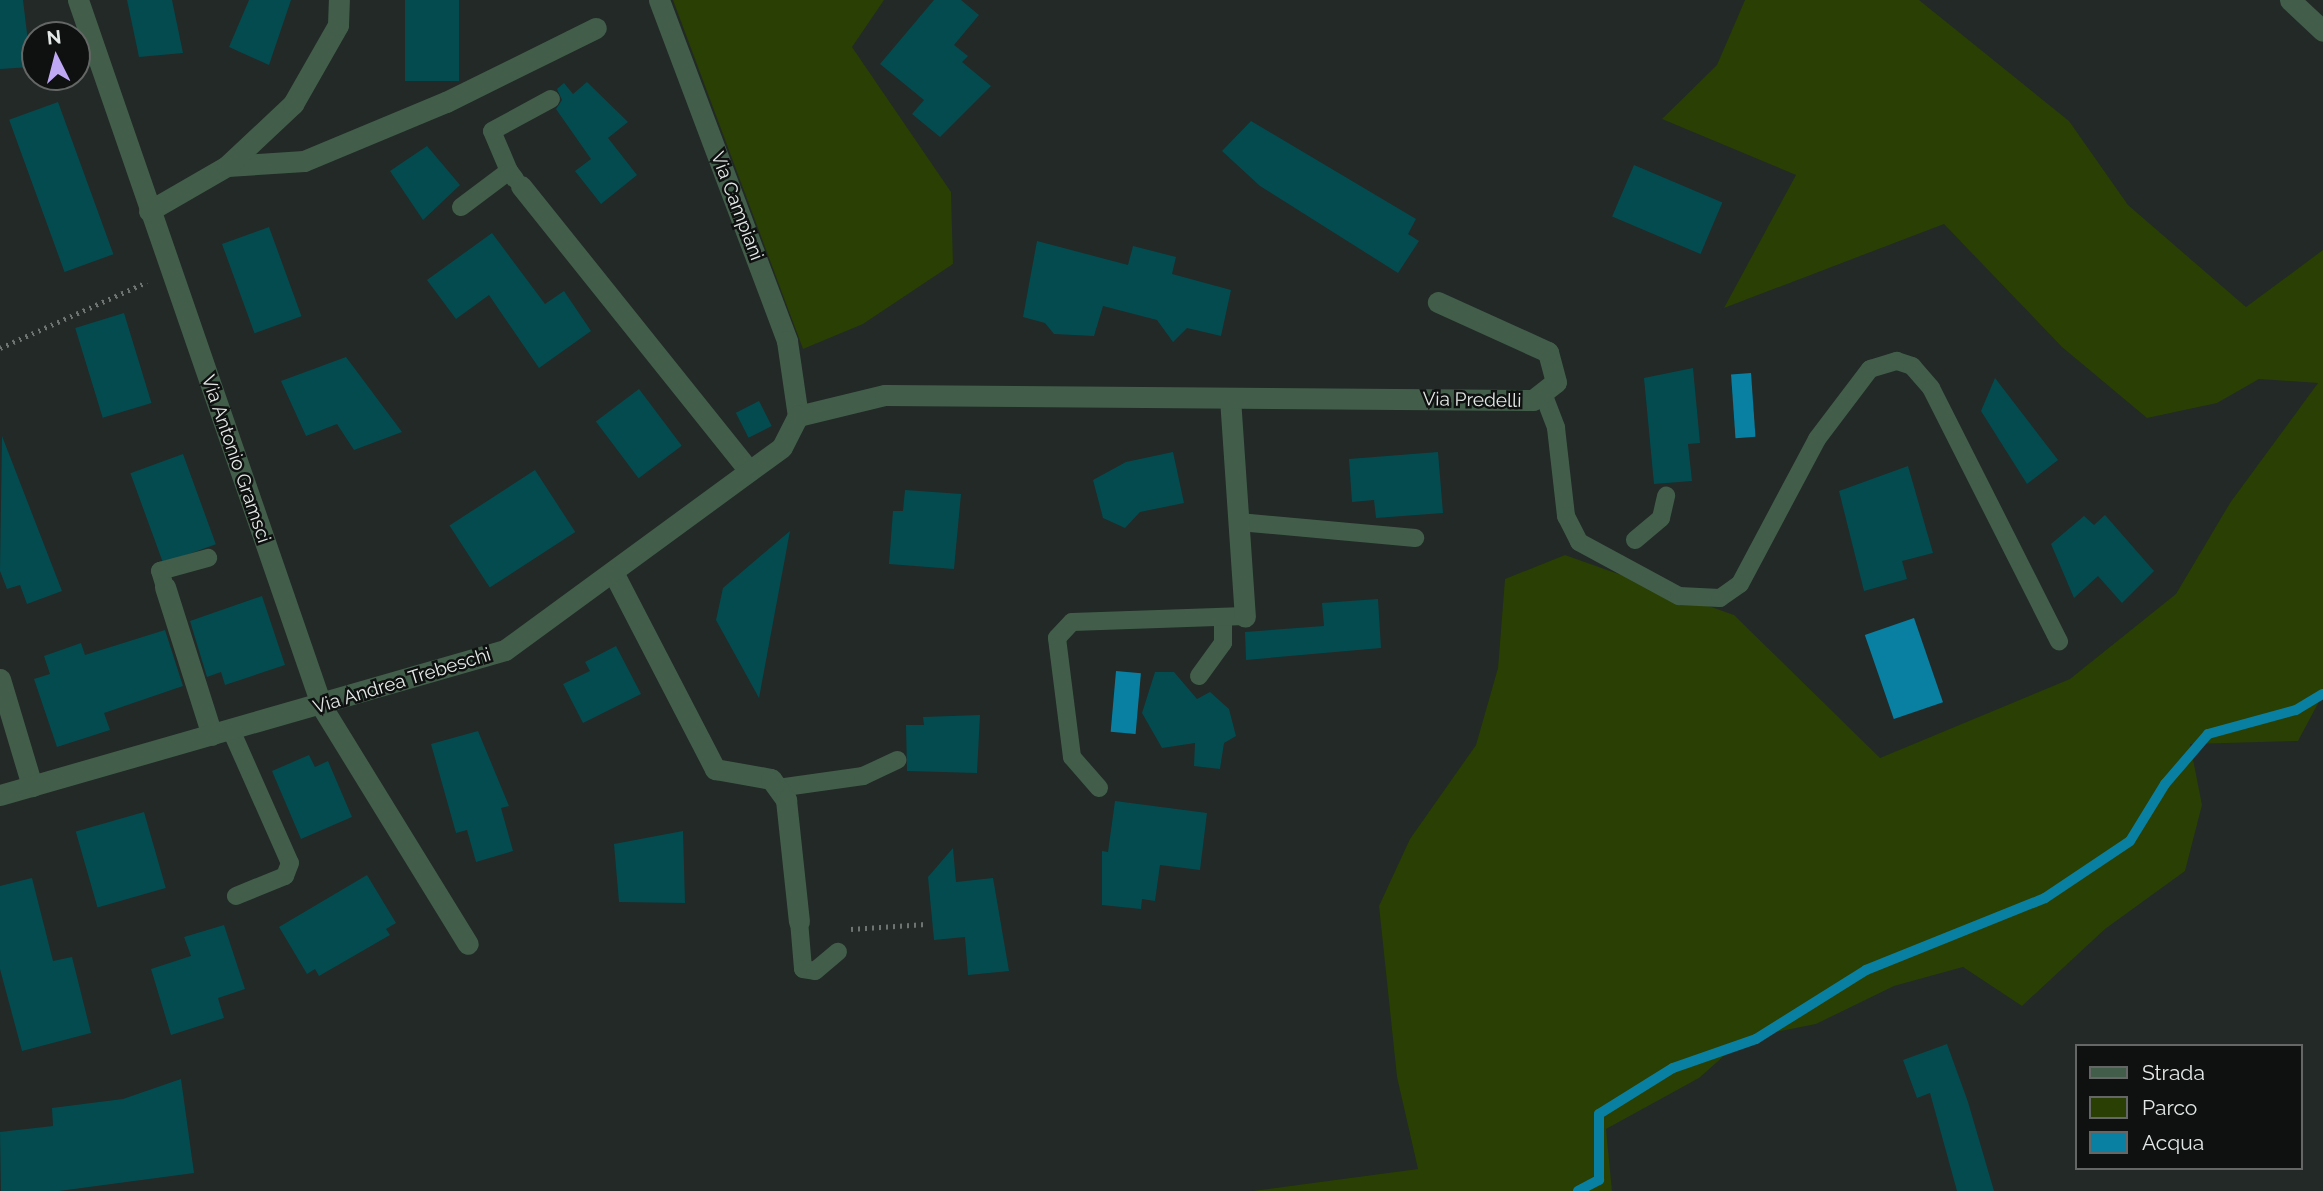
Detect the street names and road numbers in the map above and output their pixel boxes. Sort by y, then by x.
street label: Via Campiani [706,148,768,264]
street label: Via Antonio Gramsci [196,372,276,546]
street label: Via Predelli [1422,388,1522,412]
street label: Via Andrea Trebeschi [310,643,494,719]

